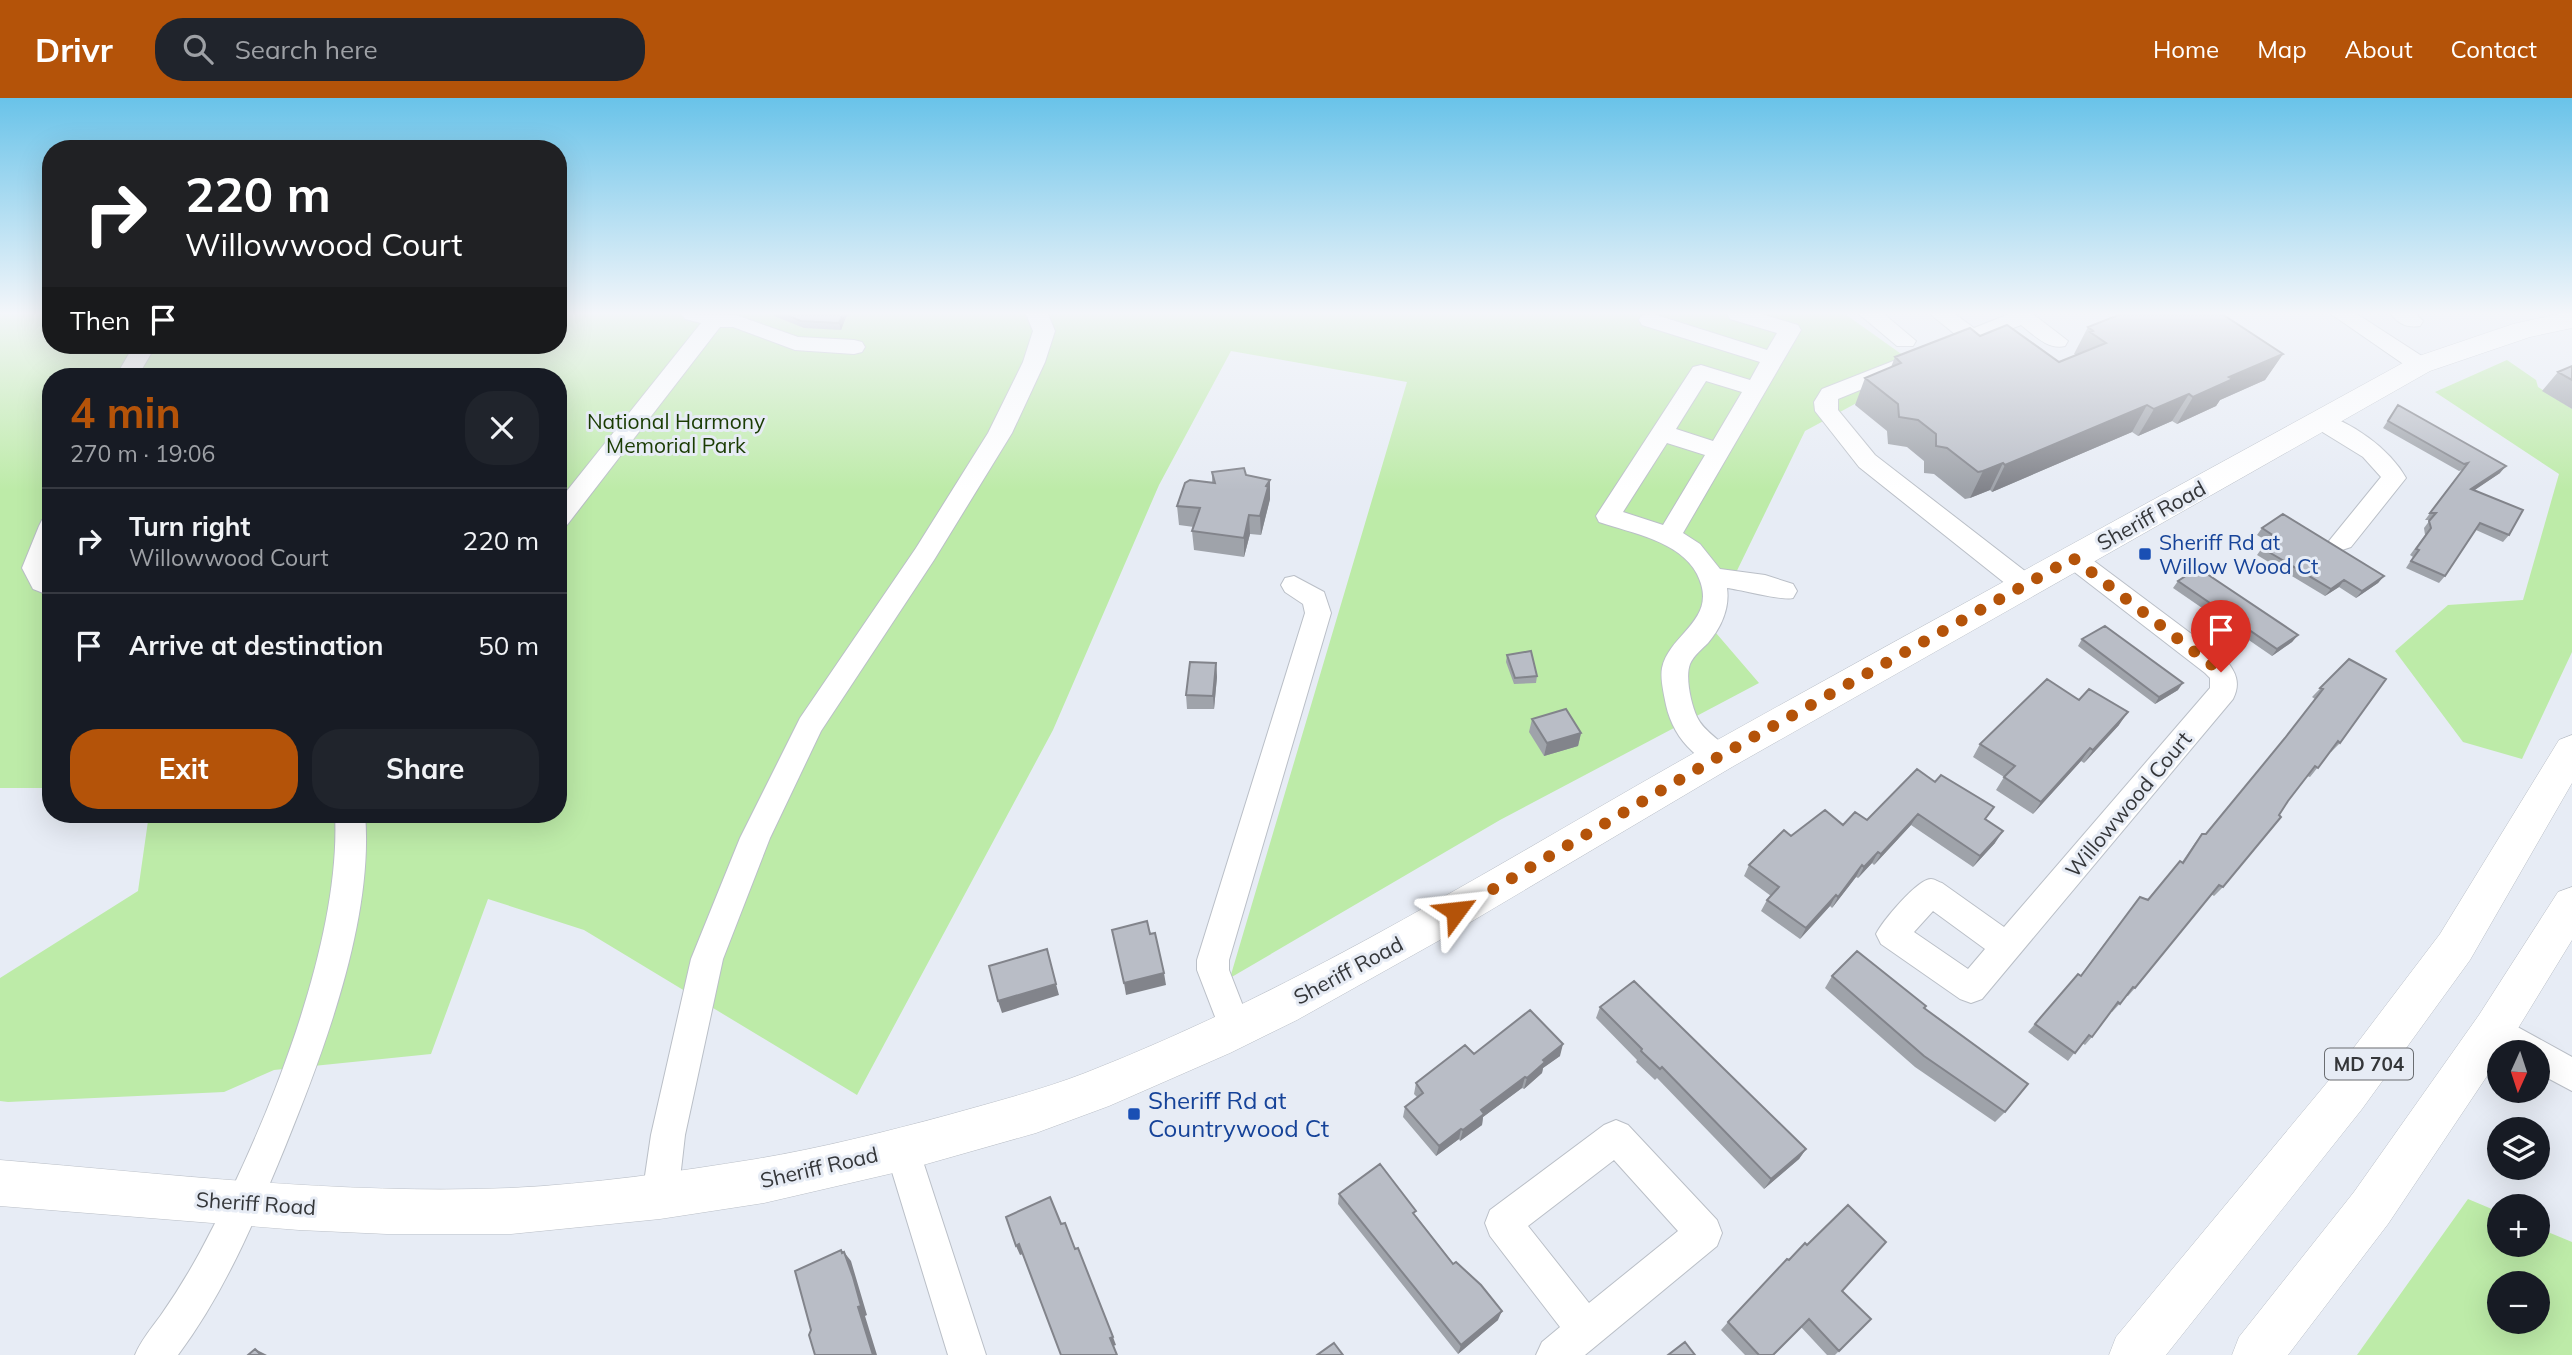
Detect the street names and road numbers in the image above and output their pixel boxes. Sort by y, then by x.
street label: Sheriff Road [2092,474,2210,556]
street label: Willowwood Court [2060,726,2196,882]
street label: Sheriff Road [1289,930,1407,1010]
road number: MD 704 [2325,1048,2413,1080]
street label: Sheriff Road [757,1141,881,1193]
street label: Sheriff Road [195,1186,317,1220]

